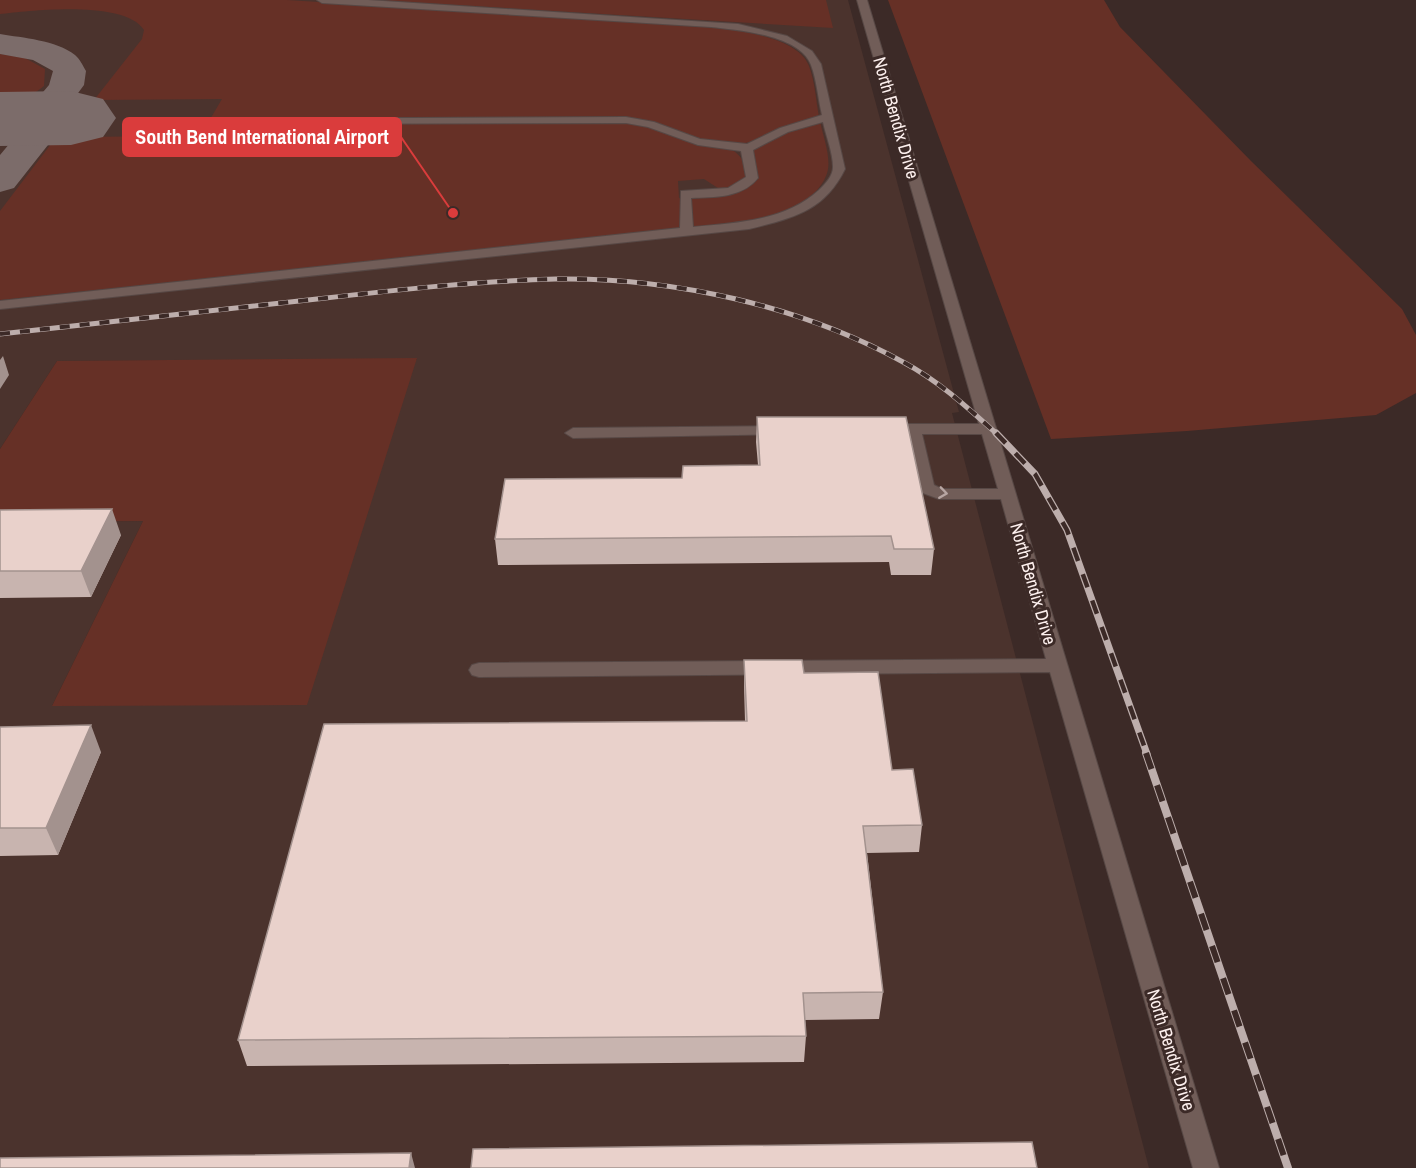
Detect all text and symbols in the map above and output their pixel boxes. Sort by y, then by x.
street label: North Bendix Drive [867,54,926,182]
callout: South Bend International Airport [123,118,401,156]
text: South Bend International Airport [135,123,389,150]
one-way arrow [938,486,948,498]
street label: North Bendix Drive [1004,520,1063,648]
street label: North Bendix Drive [1141,986,1202,1114]

